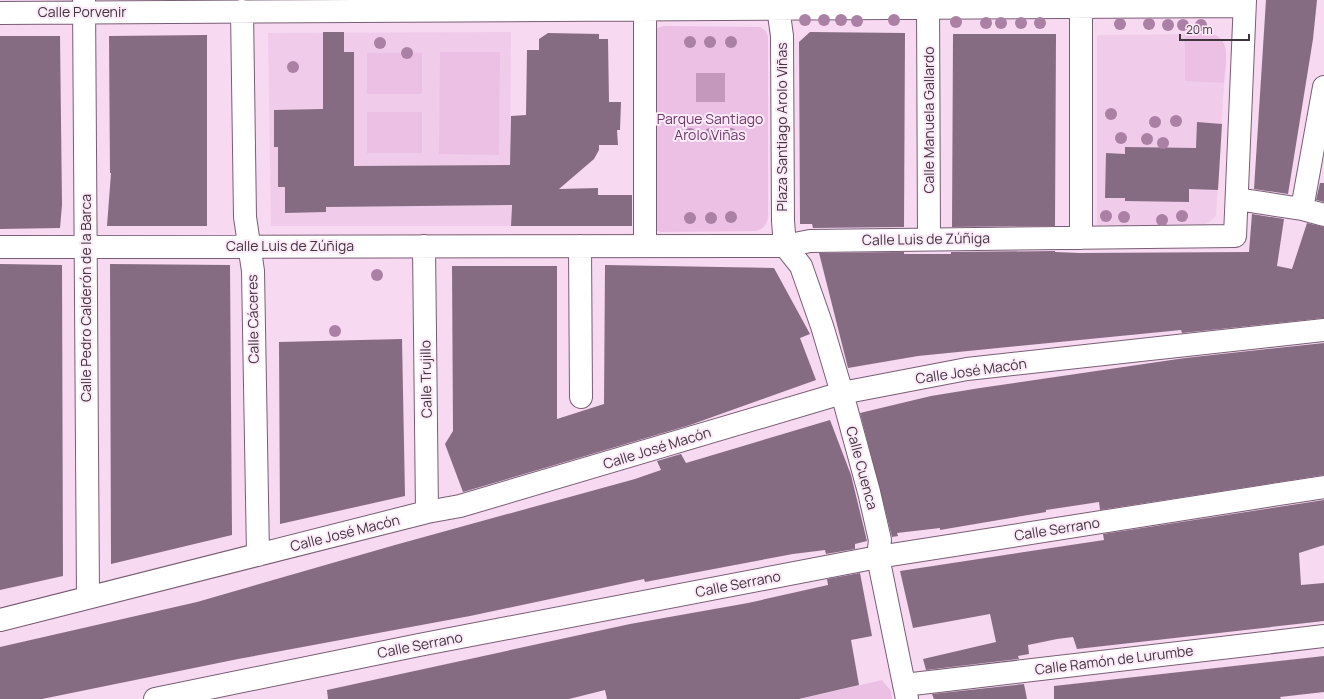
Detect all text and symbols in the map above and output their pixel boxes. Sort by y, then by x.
street label: Calle Porvenir [38,2,126,21]
scale bar [1180,16,1249,42]
text: 20 m [1186,21,1213,38]
street label: Plaza Santiago Arolo Viñas [772,42,791,212]
street label: Calle Manuela Gallardo [919,47,938,193]
park label: Parque Santiago Arolo Viñas [657,109,763,144]
street label: Calle Pedro Calderón de la Barca [76,194,95,402]
street label: Calle Luis de Zúñiga [862,228,990,249]
street label: Calle Luis de Zúñiga [226,236,354,255]
street label: Calle Cáceres [242,274,263,364]
street label: Calle Trujillo [415,340,436,418]
street label: Calle José Macón [914,353,1028,388]
street label: Calle José Macón [601,422,713,473]
street label: Calle Cuenca [842,424,883,512]
street label: Calle José Macón [288,510,402,555]
street label: Calle Serrano [1013,512,1101,545]
street label: Calle Serrano [694,566,782,601]
street label: Calle Serrano [376,627,464,662]
street label: Calle Ramón de Lurumbe [1034,640,1194,679]

